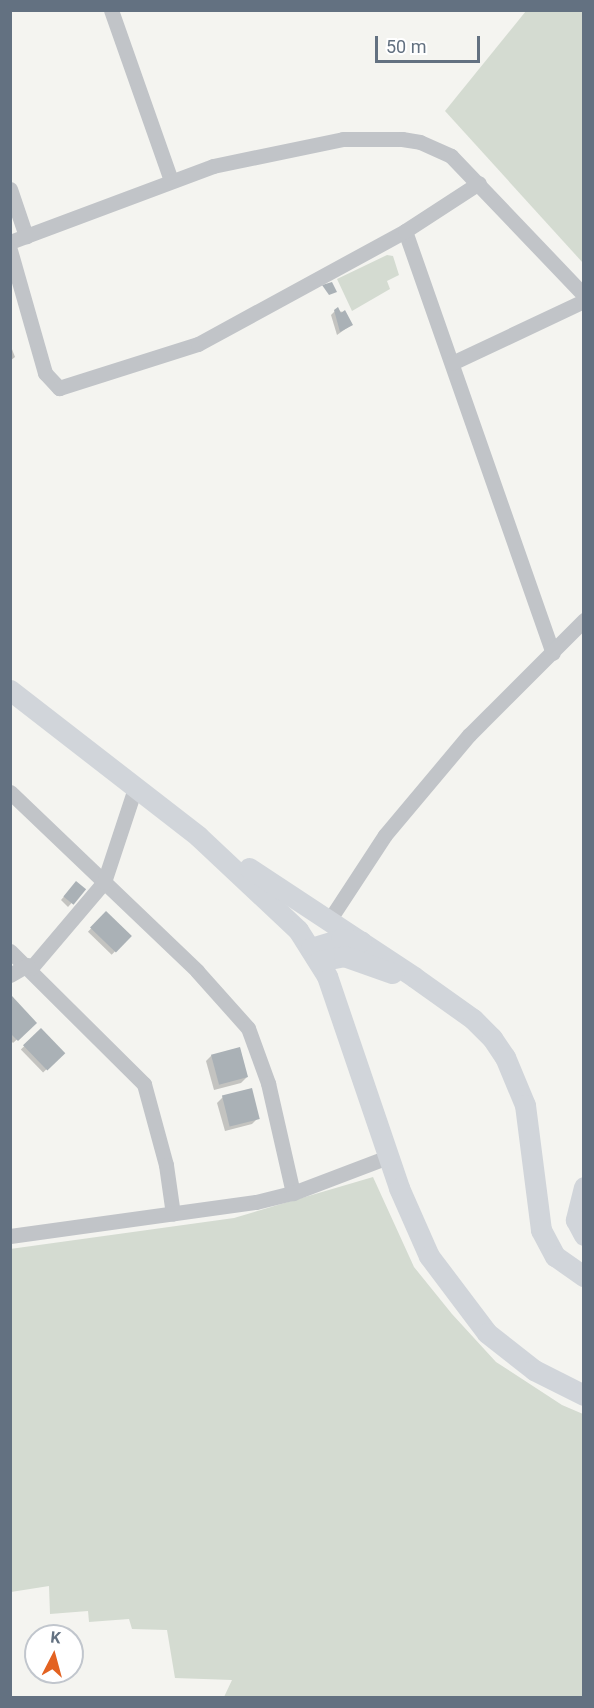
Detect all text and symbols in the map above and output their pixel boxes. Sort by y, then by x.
scale bar [378,24,483,62]
text: 50 m [386,36,426,57]
north arrow [24,1624,84,1684]
text: K [50,1628,62,1648]

